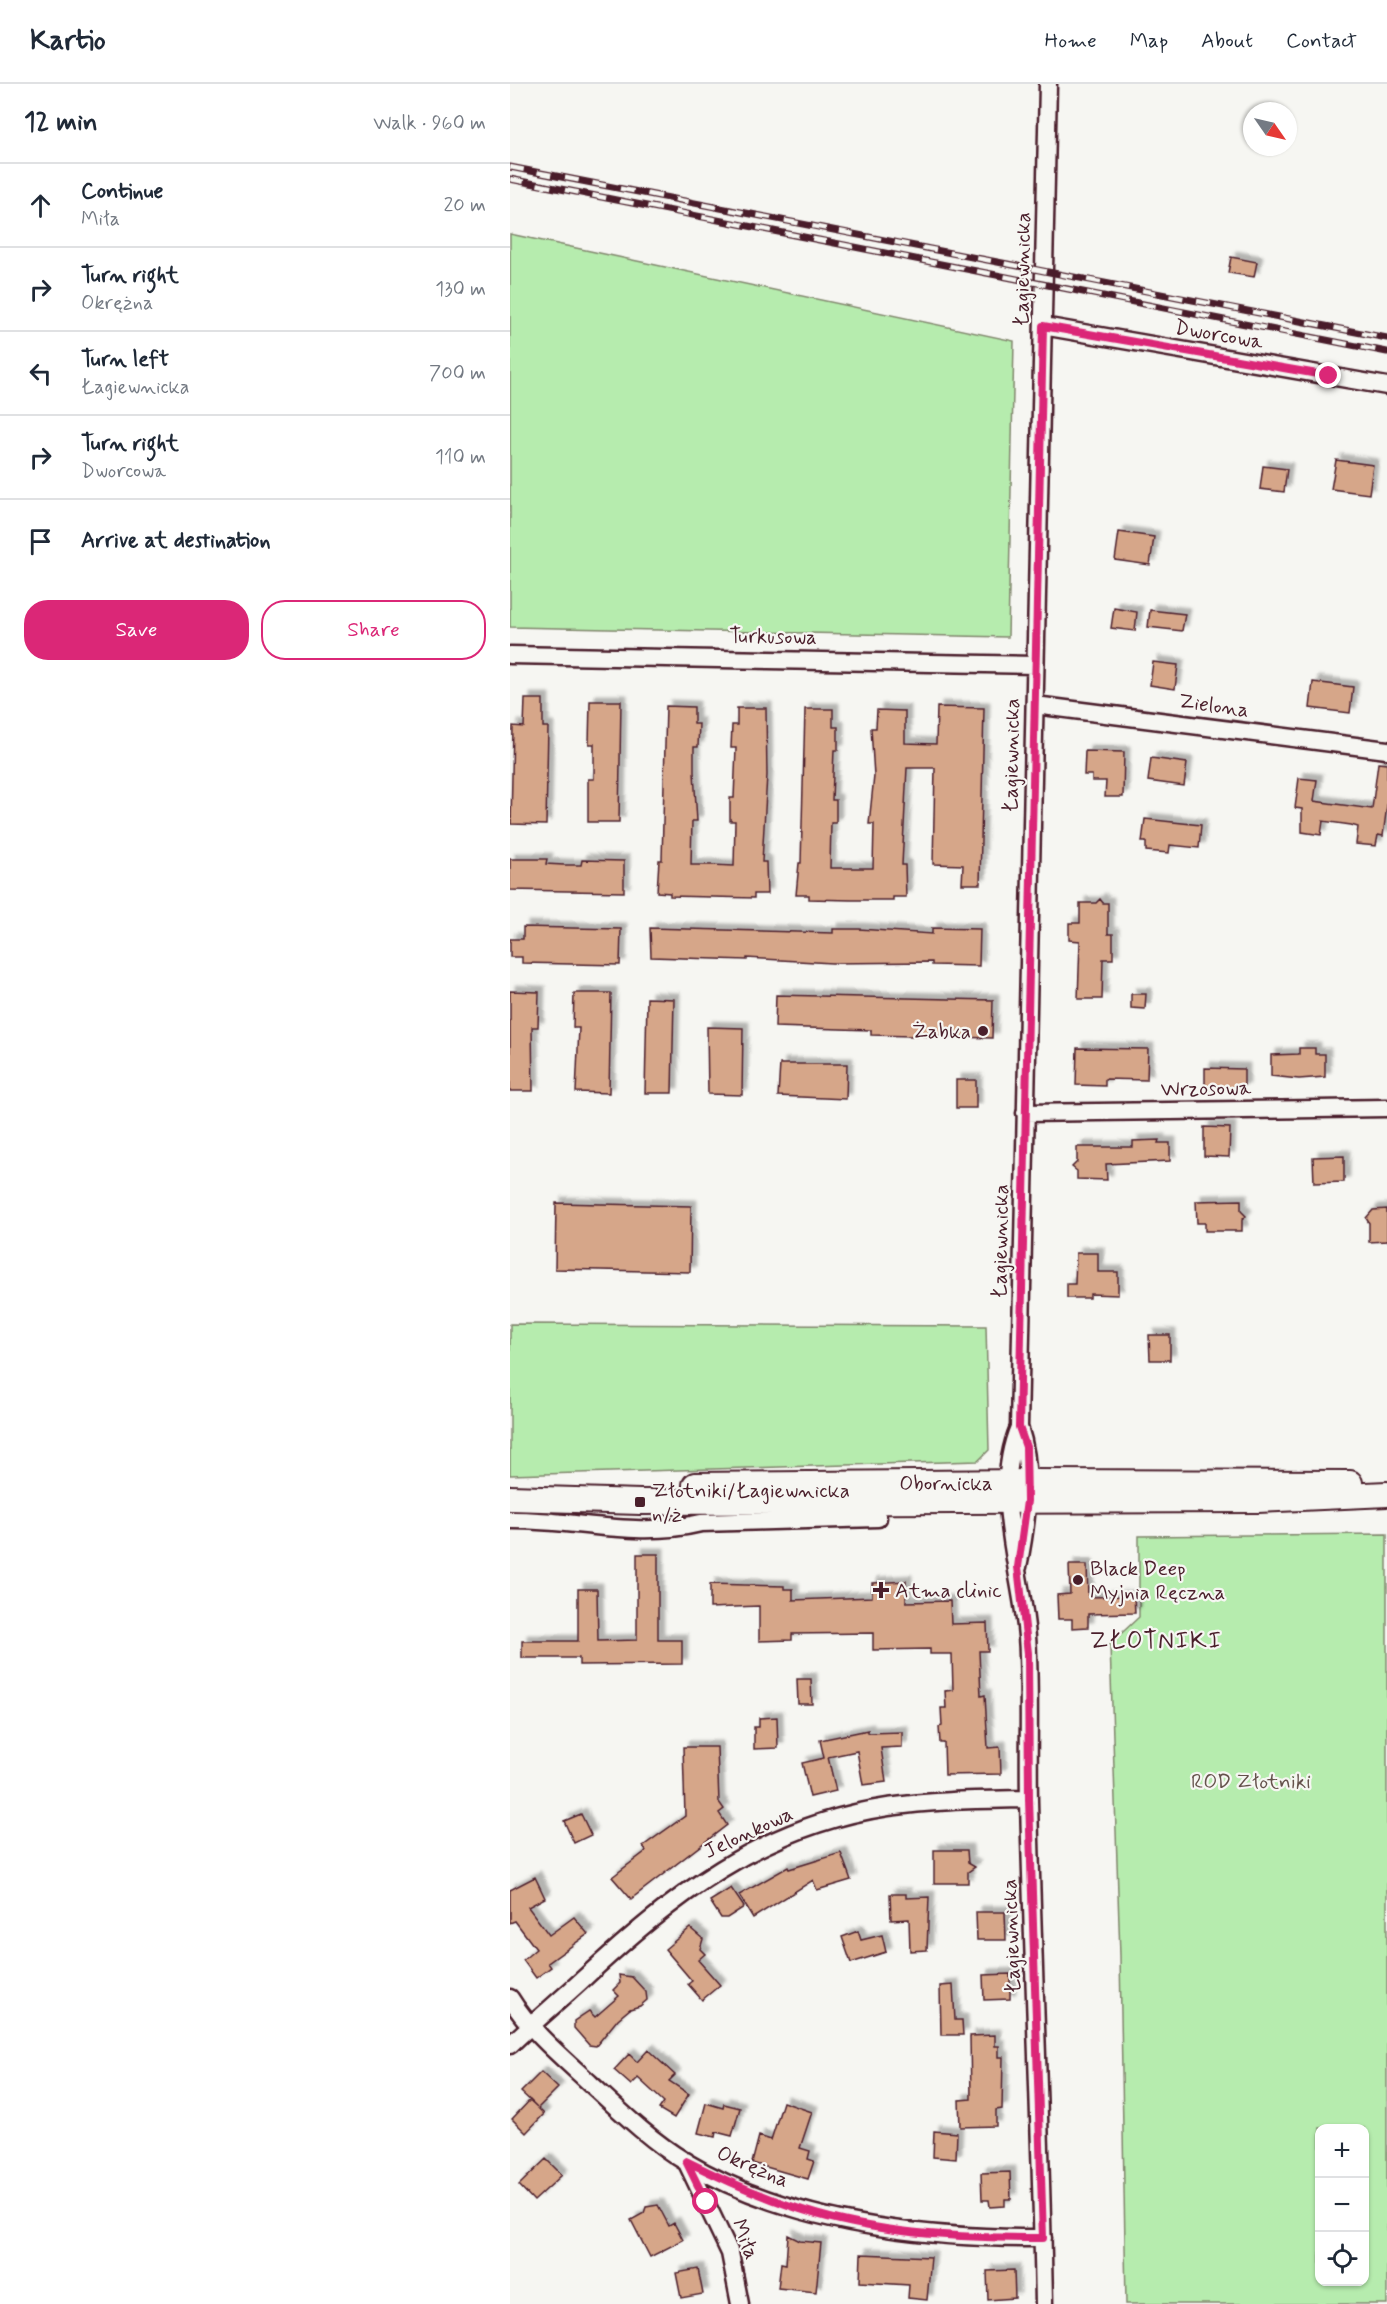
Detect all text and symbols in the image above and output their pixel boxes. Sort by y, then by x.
text: Kartio [30,23,106,60]
text: Home [1045,27,1097,55]
text: Map [1130,27,1168,55]
text: About [1201,27,1253,55]
text: Contact [1286,27,1357,55]
north arrow [1243,102,1297,156]
text: 12 min [24,106,98,140]
text: Walk · 960 m [373,110,486,137]
text: Continue [81,178,163,206]
icon: ahead [24,189,57,222]
text: 20 m [443,192,486,219]
text: Miła [81,206,120,233]
street label: Łagiewnicka [1008,212,1038,326]
text: Turn right [81,262,179,290]
icon: right [24,273,57,306]
text: 130 m [435,276,486,303]
text: Okrężna [81,290,153,317]
street label: Dworcowa [1172,313,1266,357]
text: Turn left [81,346,169,374]
icon: left [24,357,57,390]
text: 700 m [429,360,486,387]
route end [1315,362,1341,388]
text: Łagiewnicka [81,374,190,401]
text: Turn right [81,430,179,458]
icon: right [24,441,57,474]
text: 110 m [435,444,486,471]
text: Dworcowa [81,458,166,485]
icon: arrive [24,525,57,558]
text: Arrive at destination [81,527,271,555]
button: Save [24,600,249,660]
button: Share [261,600,486,660]
street label: Turkusowa [729,622,817,652]
street label: Zielona [1177,687,1251,725]
street label: Łagiewnicka [997,698,1027,812]
place label: Żabka [912,1018,971,1046]
marker: Żabka [976,1024,990,1038]
street label: Wrzosowa [1161,1074,1252,1104]
street label: Łagiewnicka [986,1184,1016,1298]
street label: Obornicka [899,1470,993,1498]
place label: Złotniki/Łagiewnicka n/ż [652,1477,850,1529]
marker: Złotniki/Łagiewnicka n/ż [633,1495,647,1509]
place label: Black Deep Myjnia Ręczna [1090,1555,1225,1607]
marker: Black Deep Myjnia Ręczna [1071,1573,1085,1587]
place label: Atma clinic [895,1577,1002,1605]
marker: Atma clinic [872,1581,890,1599]
district label: ZŁOTNIKI [1090,1626,1222,1657]
park label: ROD Złotniki [1191,1768,1311,1796]
street label: Jelonkowa [699,1800,798,1866]
street label: Łagiewnicka [996,1878,1028,1993]
map controls [1315,2124,1369,2286]
button: + [1315,2124,1369,2178]
street label: Okrężna [712,2139,793,2195]
button: − [1315,2178,1369,2232]
route start [692,2188,718,2214]
street label: Miła [725,2215,766,2264]
button: locate [1315,2232,1369,2286]

